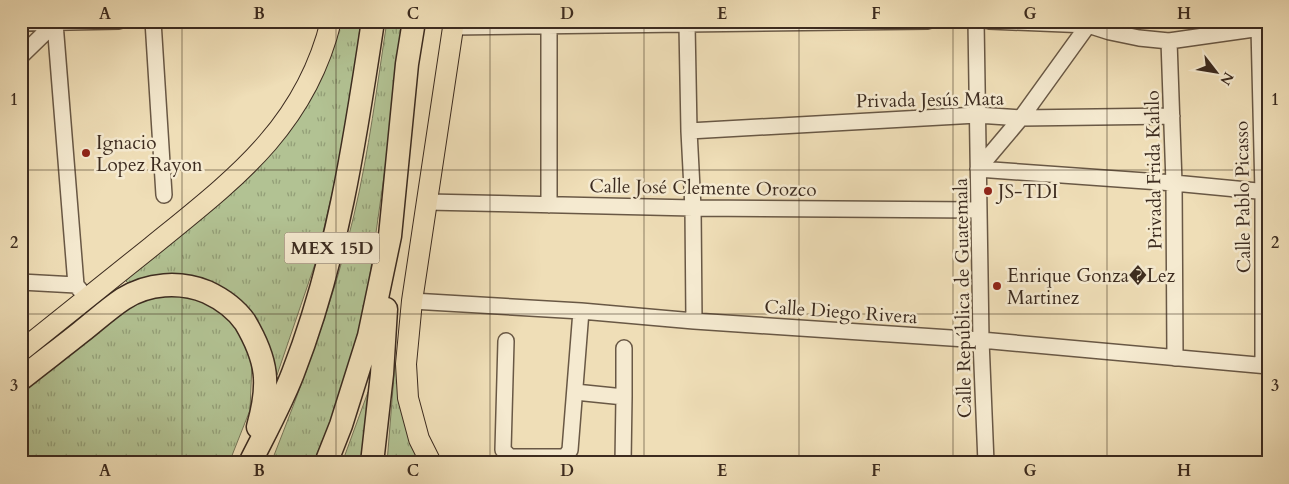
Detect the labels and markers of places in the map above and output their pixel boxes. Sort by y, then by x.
place label: Ignacio Lopez Rayon [96,130,203,178]
marker: Ignacio Lopez Rayon [80,147,92,159]
place label: JS-TDI [995,179,1058,205]
marker: JS-TDI [982,185,994,197]
place label: Enrique Gonza�Lez Martinez [1007,263,1176,311]
marker: Enrique Gonza�Lez Martinez [991,280,1003,292]

